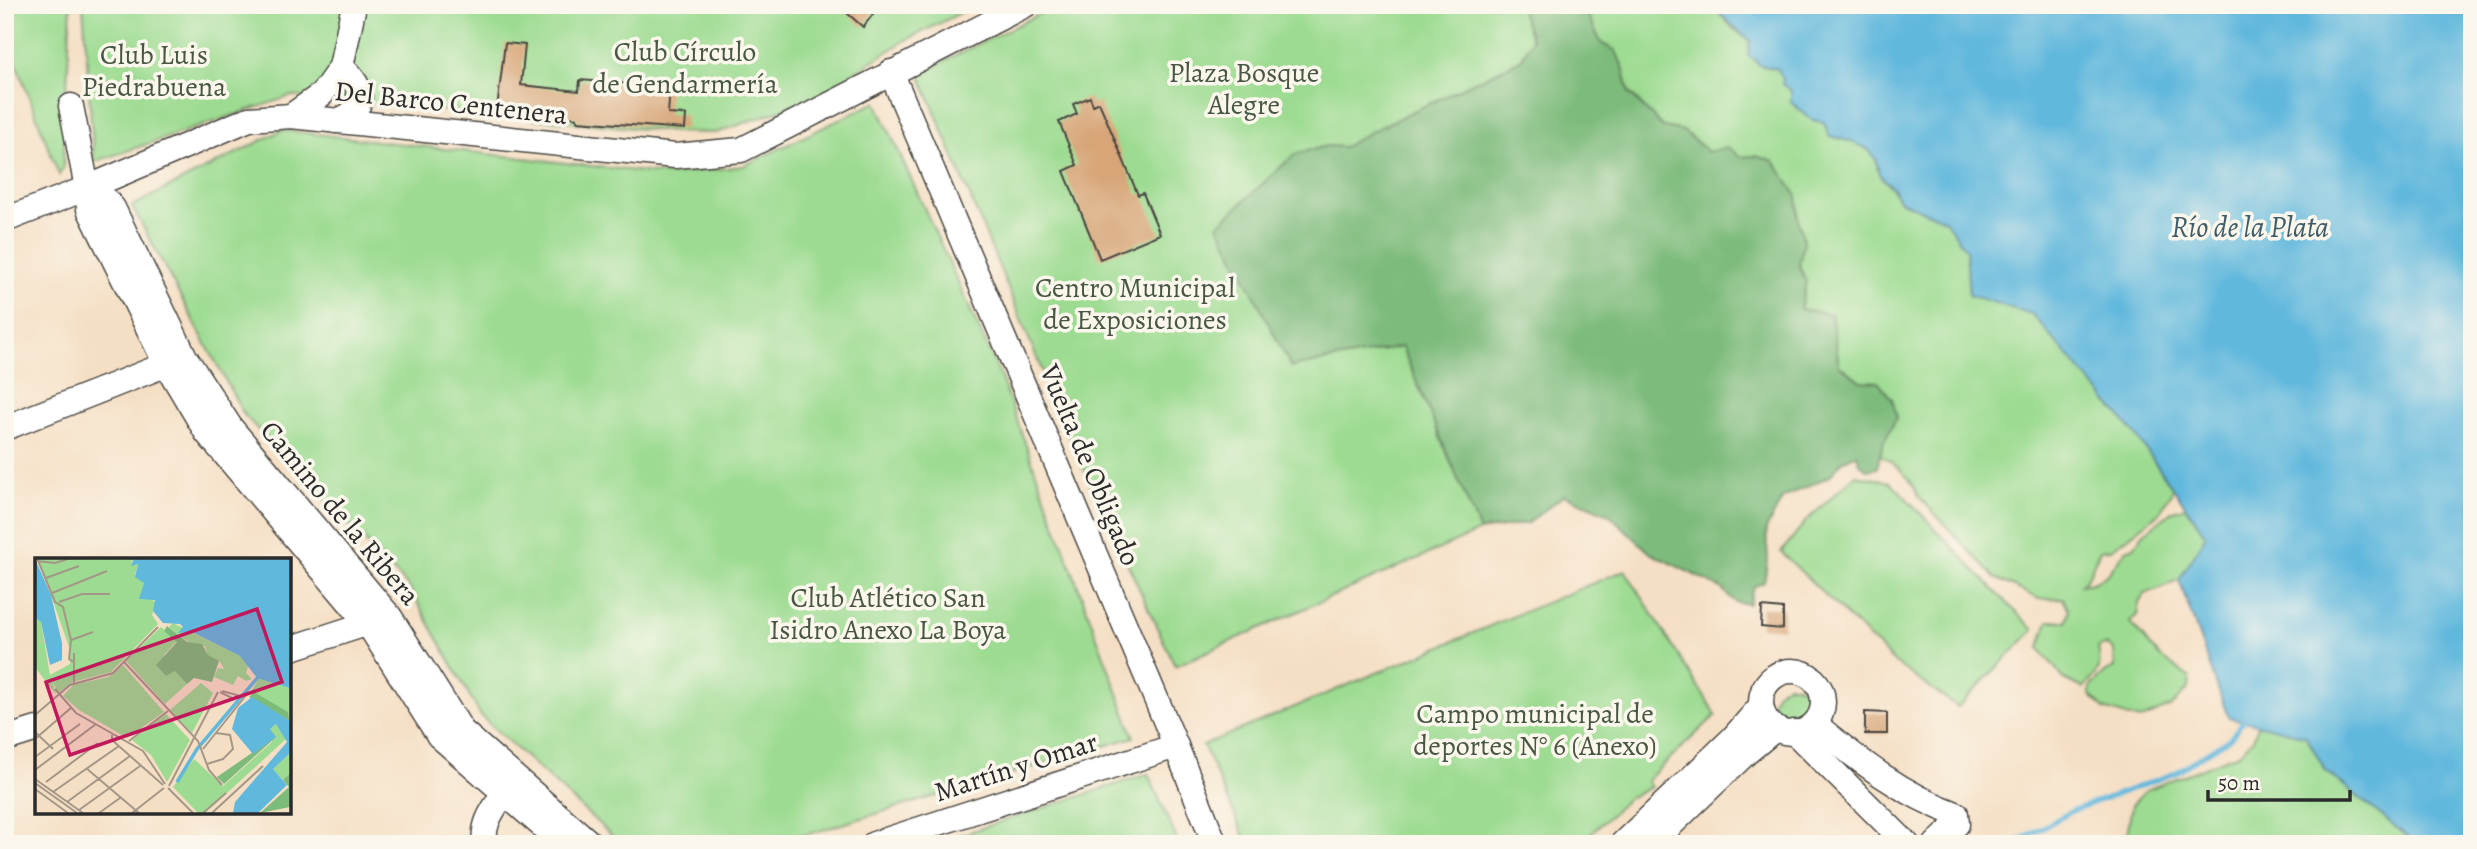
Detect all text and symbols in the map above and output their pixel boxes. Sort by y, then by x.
park label: Club Círculo de Gendarmería [592,33,778,103]
park label: Club Luis Piedrabuena [82,36,226,106]
park label: Plaza Bosque Alegre [1169,54,1319,124]
street label: Del Barco Centenera [333,72,569,134]
water label: Río de la Plata [2171,207,2329,247]
park label: Centro Municipal de Exposiciones [1035,269,1235,339]
street label: Vuelta de Obligado [1030,358,1150,572]
street label: Camino de la Ribera [251,413,429,613]
inset map [35,558,290,814]
park label: Club Atlético San Isidro Anexo La Boya [770,579,1006,649]
park label: Campo municipal de deportes N° 6 (Anexo) [1413,695,1657,765]
street label: Martín y Omar [929,723,1103,811]
scale bar [2208,758,2349,802]
text: 50 m [2218,769,2260,797]

